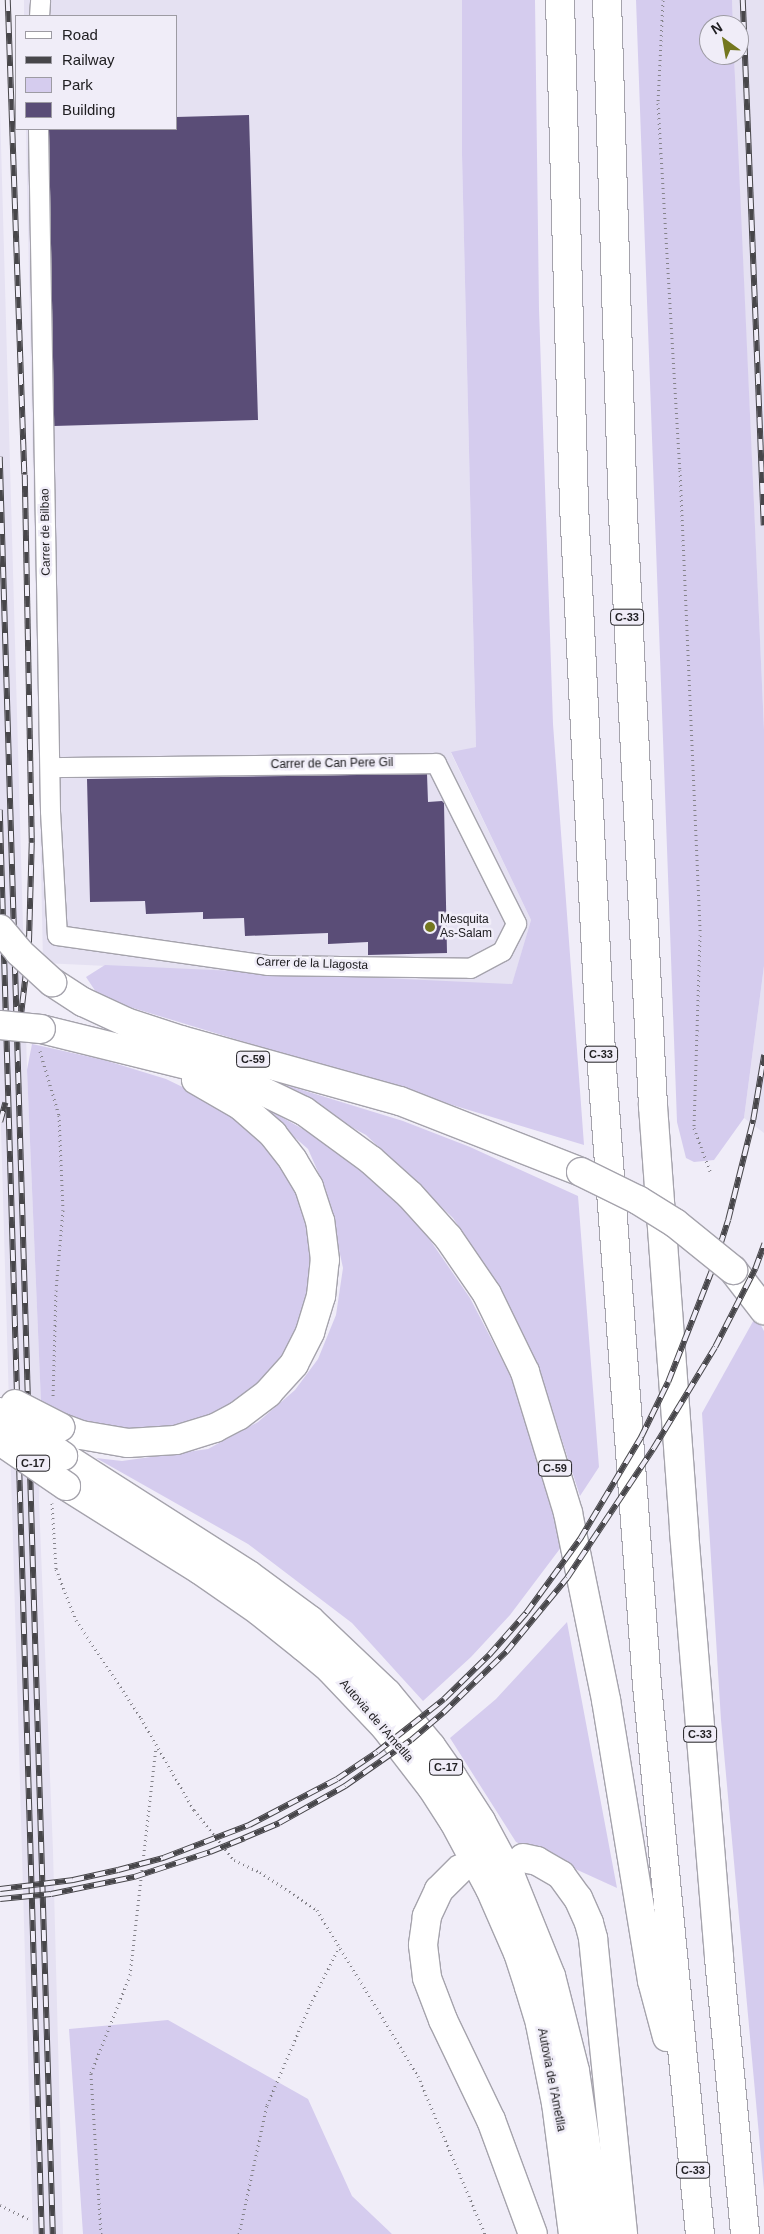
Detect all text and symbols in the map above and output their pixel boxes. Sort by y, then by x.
legend [15,15,178,130]
north arrow [699,15,749,65]
text: N [708,19,725,38]
text: Road [62,26,98,43]
text: Railway [62,51,115,68]
text: Park [62,76,93,93]
text: Building [62,101,115,118]
street label: Carrer de Bilbao [38,488,54,576]
road number: C-33 [610,608,644,626]
street label: Carrer de Can Pere Gil [271,756,393,772]
place label: Mesquita As-Salam [440,913,492,941]
marker: Mesquita As-Salam [424,921,436,933]
street label: Carrer de la Llagosta [256,955,368,973]
road number: C-33 [584,1046,618,1062]
road number: C-59 [236,1050,270,1068]
road number: C-17 [15,1455,50,1472]
road number: C-59 [538,1460,572,1476]
street label: Autovia de l'Ametlla [336,1677,416,1765]
road number: C-33 [682,1726,718,1742]
road number: C-17 [428,1758,464,1775]
street label: Autovia de l'Ametlla [534,2027,568,2133]
road number: C-33 [676,2162,710,2178]

